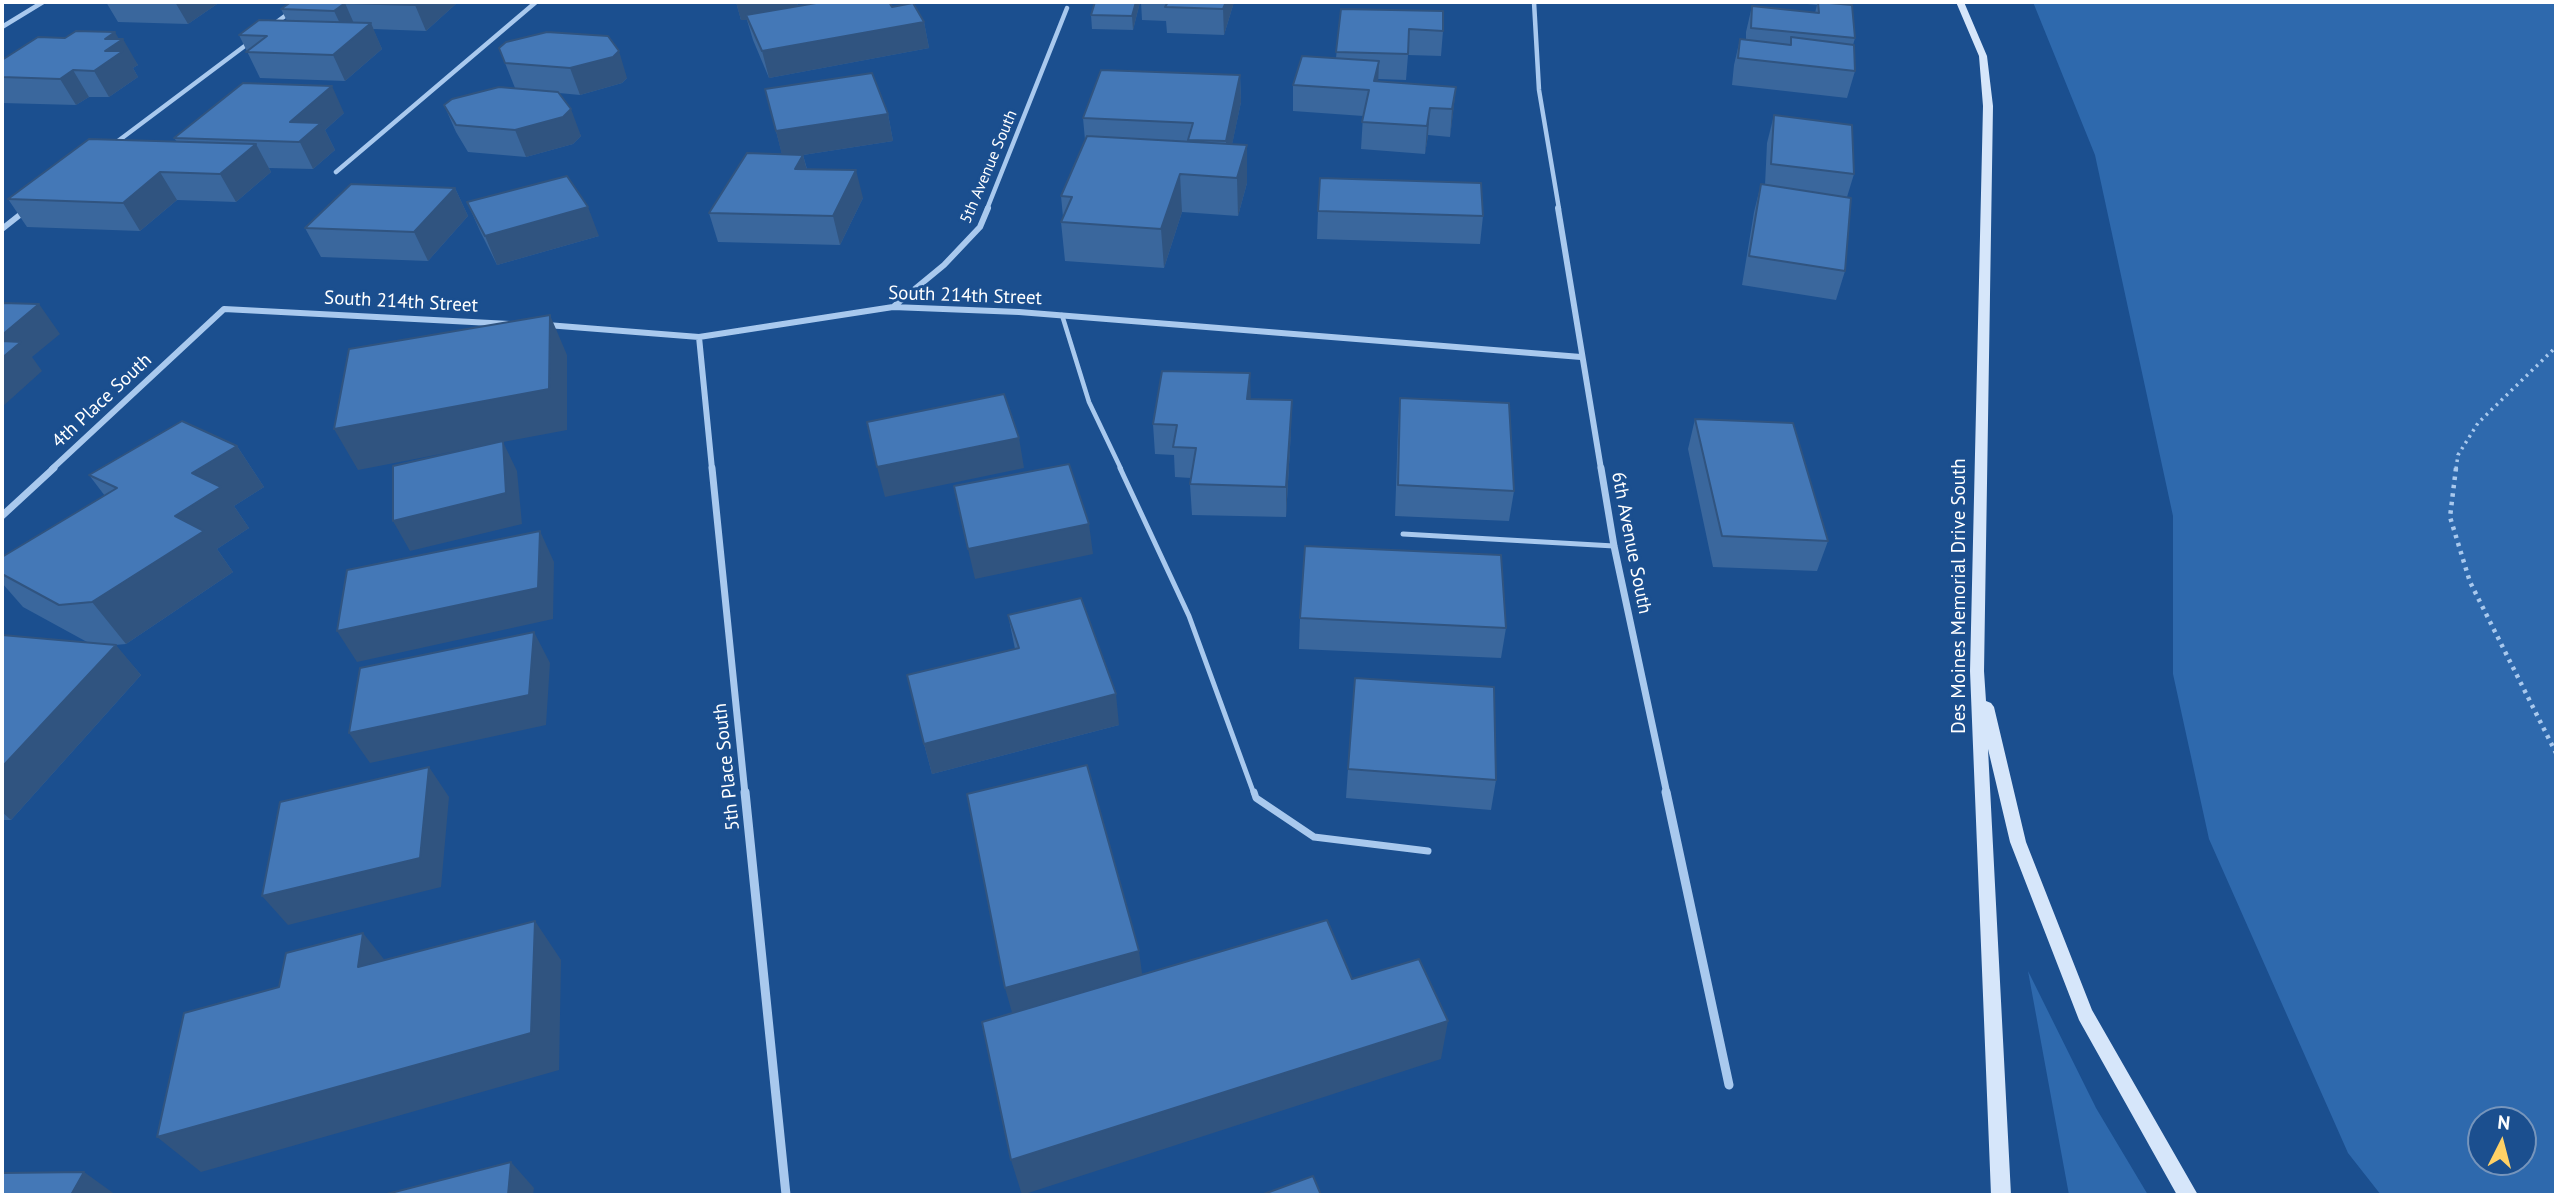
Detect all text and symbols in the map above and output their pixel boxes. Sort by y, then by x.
street label: 5th Avenue South [956,107,1022,227]
street label: South 214th Street [888,282,1042,310]
street label: South 214th Street [324,287,478,317]
street label: 4th Place South [47,349,157,453]
street label: Des Moines Memorial Drive South [1949,458,1971,734]
street label: 6th Avenue South [1606,470,1656,616]
street label: 5th Place South [709,702,745,832]
north arrow [2467,1106,2537,1176]
text: N [2497,1110,2511,1135]

